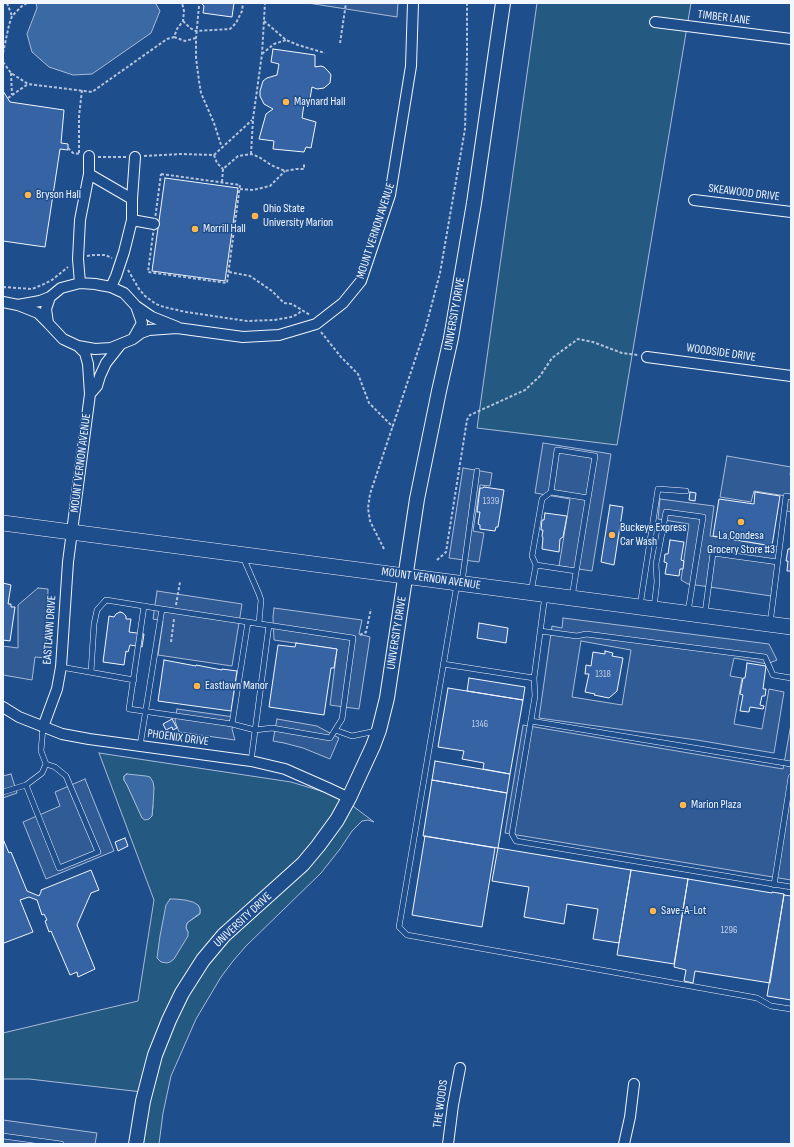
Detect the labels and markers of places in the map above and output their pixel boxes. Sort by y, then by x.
place label: Maynard Hall [294,95,345,109]
marker: Maynard Hall [281,97,291,107]
place label: Bryson Hall [36,188,81,202]
marker: Bryson Hall [23,190,33,200]
place label: Ohio State University Marion [263,202,333,230]
marker: Ohio State University Marion [250,211,260,221]
place label: Morrill Hall [203,222,246,236]
marker: Morrill Hall [190,224,200,234]
marker: La Condesa Grocery Store #3 [736,517,746,527]
place label: Buckeye Express Car Wash [620,521,687,549]
place label: La Condesa Grocery Store #3 [707,529,775,557]
marker: Buckeye Express Car Wash [607,530,617,540]
place label: Eastlawn Manor [205,679,268,693]
marker: Eastlawn Manor [192,681,202,691]
place label: Marion Plaza [691,798,741,812]
marker: Marion Plaza [678,800,688,810]
place label: Save-A-Lot [661,904,706,918]
marker: Save-A-Lot [648,906,658,916]

